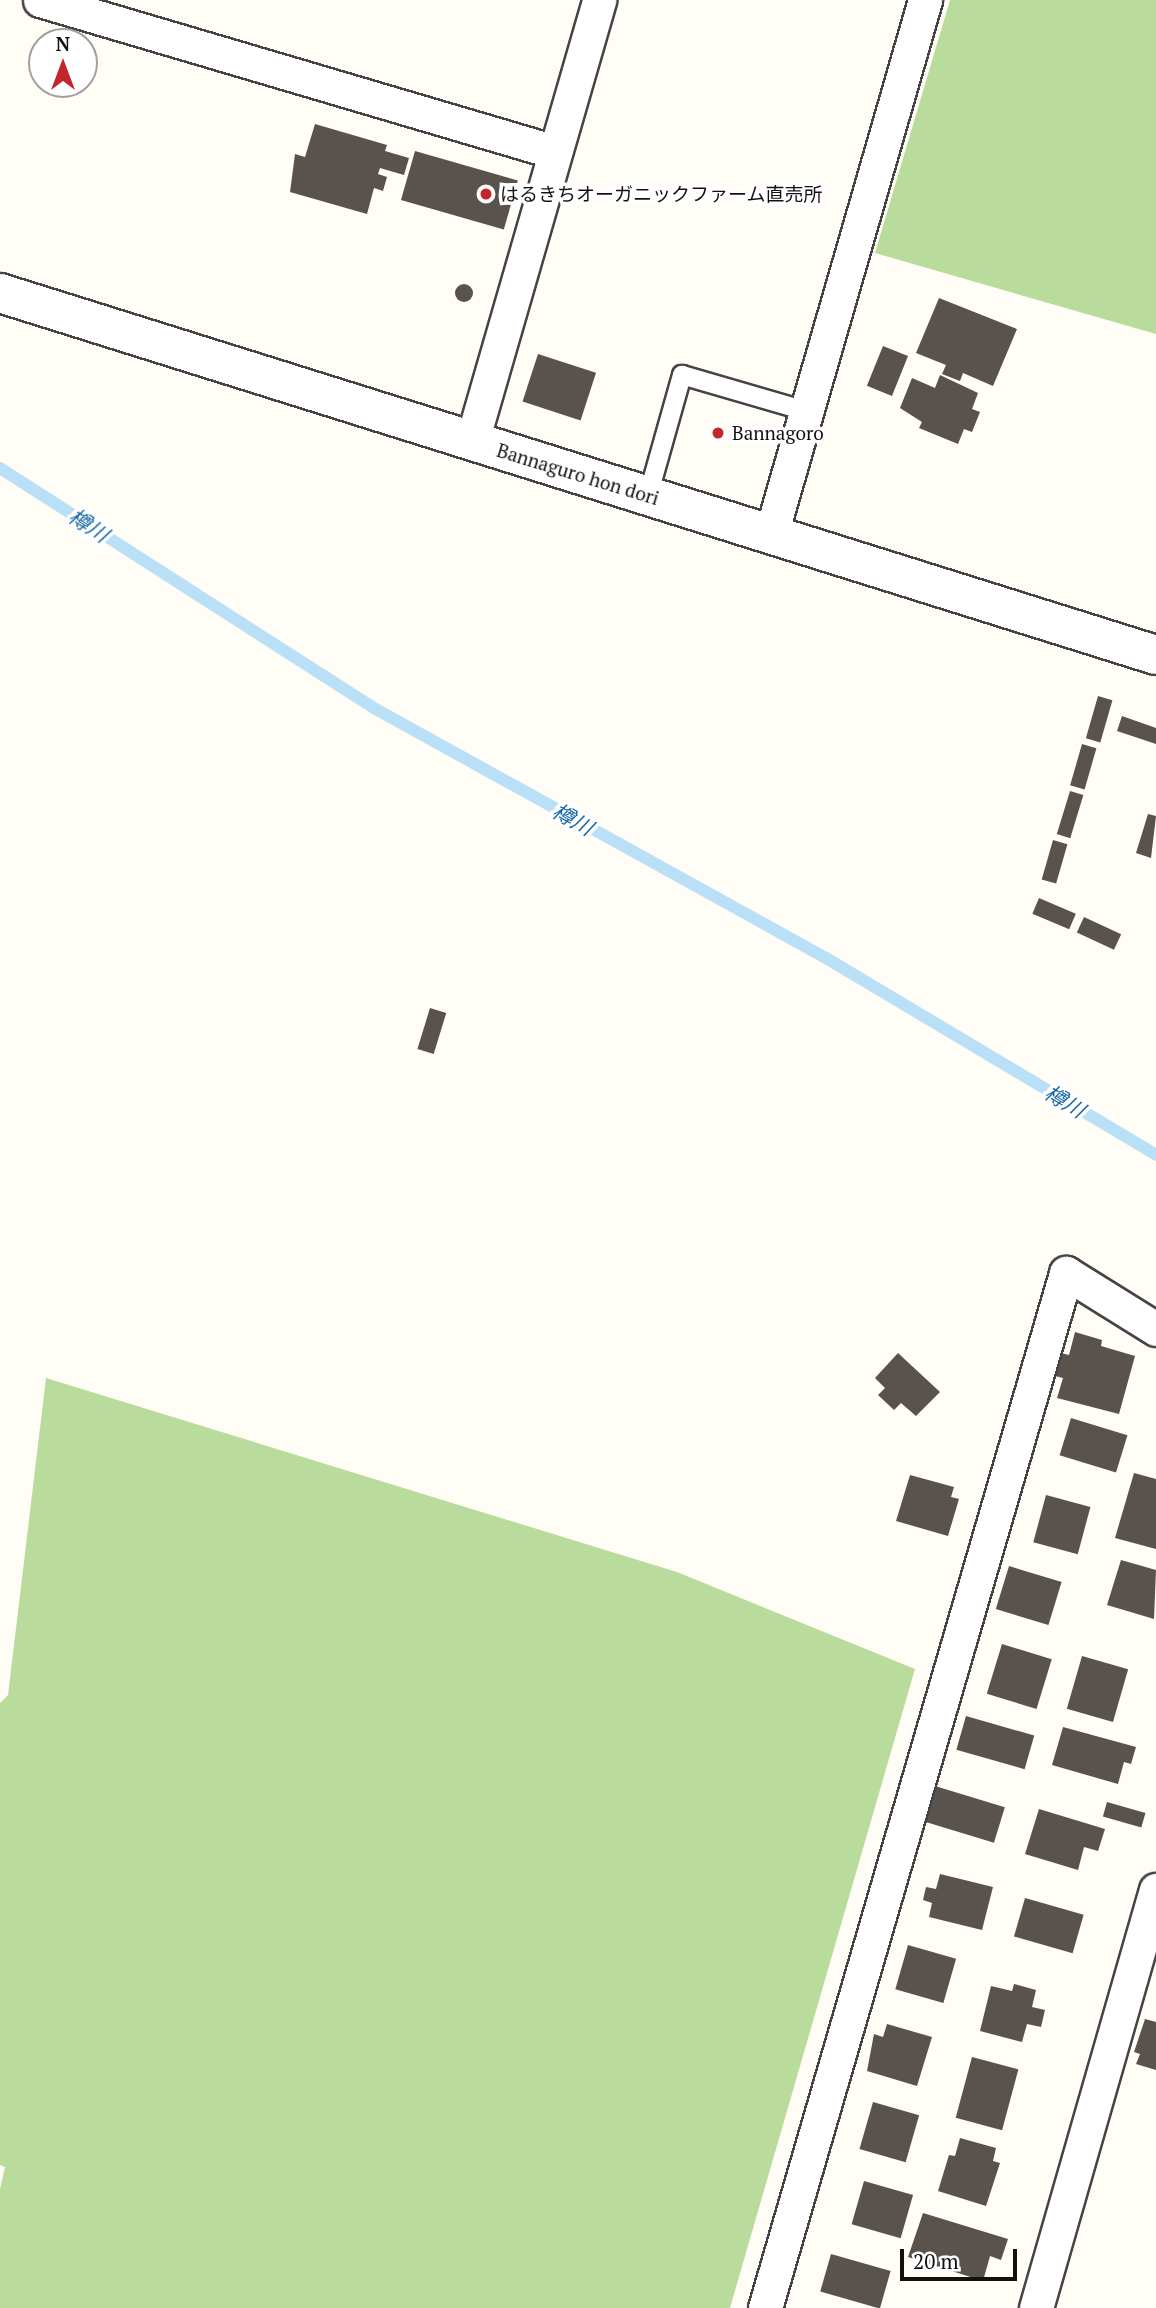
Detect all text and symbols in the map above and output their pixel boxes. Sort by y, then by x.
north arrow [28,28,98,98]
text: N [56,31,70,56]
place label: はるきちオーガニックファーム直売所 [500,183,823,205]
marker: はるきちオーガニックファーム直売所 [478,186,494,202]
place label: Bannagoro [732,422,824,444]
marker: Bannagoro [710,425,726,441]
street label: Bannaguro hon dori [494,438,662,510]
water label: 樽川 [65,503,113,547]
water label: 樽川 [549,798,597,840]
water label: 樽川 [1041,1079,1089,1123]
scale bar [904,2234,1021,2278]
text: 20 m [913,2247,959,2275]

